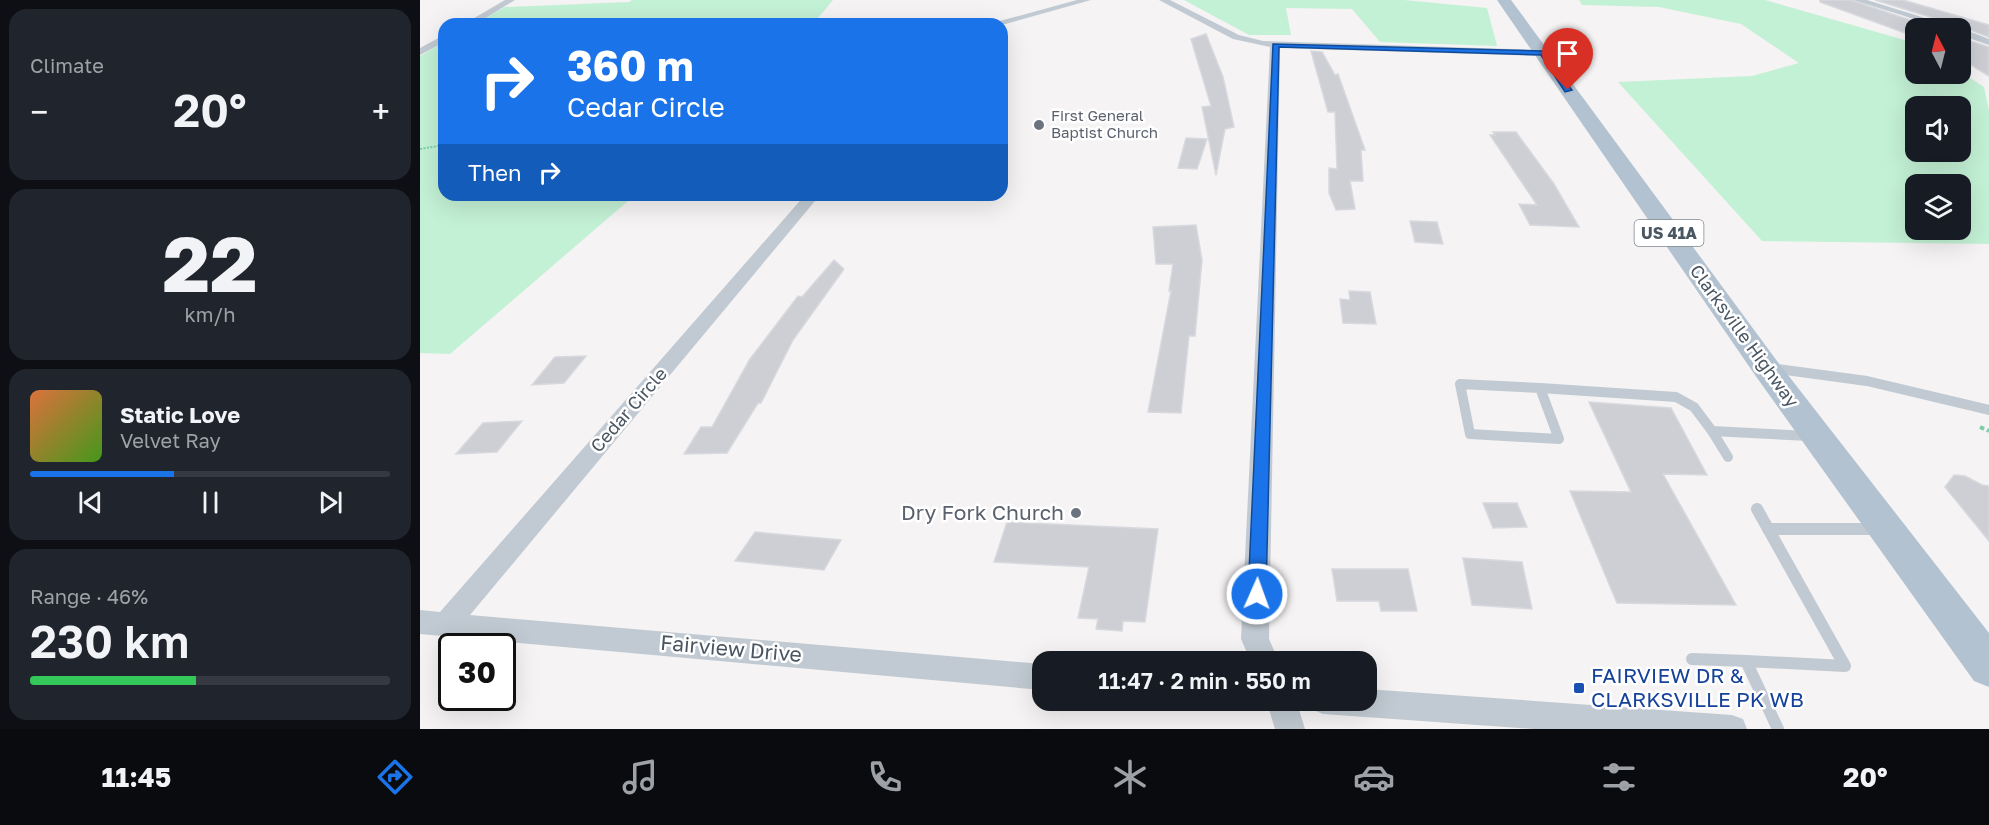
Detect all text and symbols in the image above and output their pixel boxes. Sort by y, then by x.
north arrow [1905,18,1971,84]
map controls [1905,18,1971,240]
pin [1542,28,1593,90]
icon: arrive [1551,37,1584,70]
text: 360 m [567,40,694,90]
icon: right [468,42,546,120]
text: Climate [30,53,104,77]
text: 20° [173,83,247,137]
text: Cedar Circle [567,91,725,123]
text: − [30,92,48,131]
text: + [372,92,390,131]
button: sound [1905,96,1971,162]
place label: First General Baptist Church [1051,106,1158,141]
marker: First General Baptist Church [1032,118,1046,132]
icon: right [533,156,566,189]
text: Then [468,159,521,186]
button: layers [1905,174,1971,240]
text: 22 [162,216,258,309]
road number: US 41A [1634,220,1704,246]
street label: Clarksville Highway [1686,260,1804,411]
text: km/h [185,302,235,326]
street label: Cedar Circle [585,362,671,456]
text: Static Love [120,401,240,428]
text: Velvet Ray [120,428,221,452]
icon: previous [74,486,107,519]
icon: pause [194,486,227,519]
icon: next [314,486,347,519]
place label: Dry Fork Church [901,499,1064,525]
marker: Dry Fork Church [1069,506,1083,520]
position arrow [1225,562,1289,626]
text: Range · 46% [30,584,148,608]
text: 230 km [30,614,189,668]
street label: Fairview Drive [659,629,803,667]
speed limit sign: 30 [438,633,516,711]
place label: FAIRVIEW DR & CLARKSVILLE PK WB [1591,662,1804,712]
text: 11:47 · 2 min · 550 m [1098,667,1311,694]
marker: FAIRVIEW DR & CLARKSVILLE PK WB [1572,681,1586,695]
icon: directions [374,756,416,798]
icon: music [619,756,661,798]
icon: phone [864,756,906,798]
icon: climate [1109,756,1151,798]
icon: car [1353,756,1395,798]
icon: filters [1598,756,1640,798]
text: 11:45 [101,761,171,793]
text: 20° [1843,761,1888,793]

